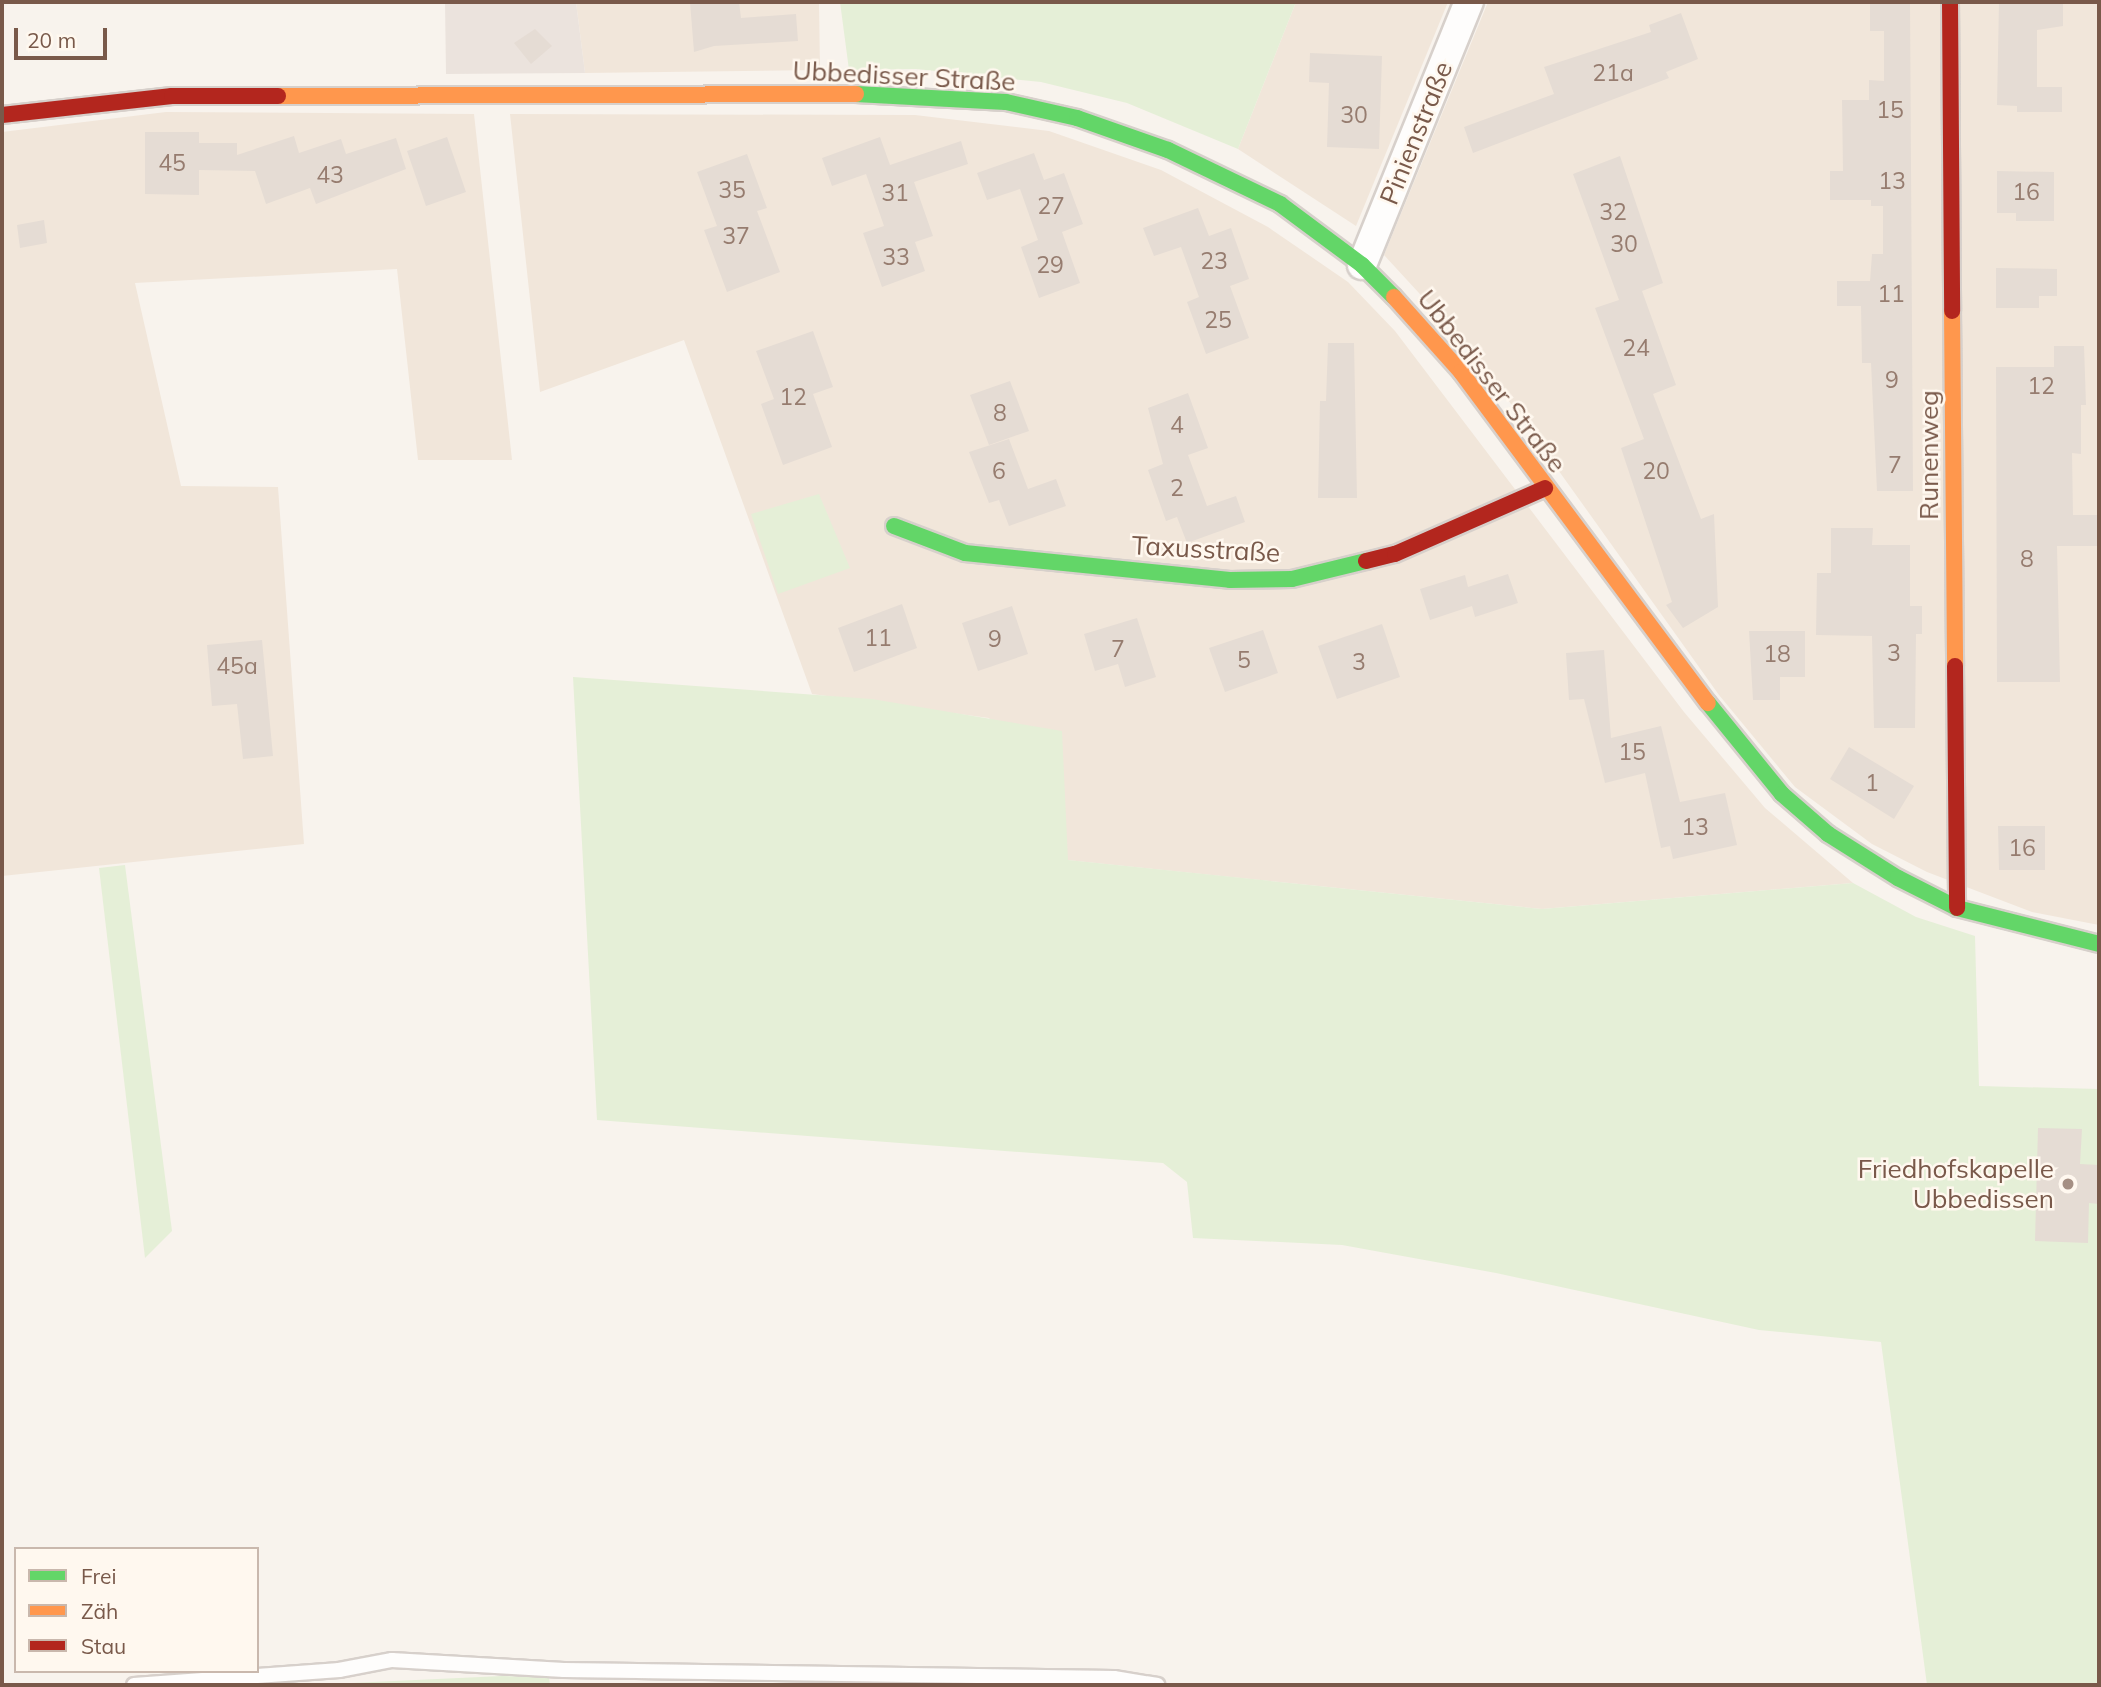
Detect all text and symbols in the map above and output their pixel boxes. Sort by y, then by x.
scale bar [18,14,110,58]
text: 20 m [27,27,76,53]
street label: Ubbedisser Straße [792,55,1016,97]
street label: Pinienstraße [1373,57,1459,209]
house number: 21a [1592,59,1634,87]
house number: 15 [1876,96,1904,124]
house number: 30 [1340,101,1368,129]
house number: 45 [158,149,186,177]
house number: 43 [316,161,344,189]
house number: 13 [1878,167,1906,195]
house number: 35 [718,176,746,204]
house number: 16 [2012,178,2040,206]
house number: 31 [881,179,909,207]
house number: 27 [1037,192,1065,220]
house number: 32 [1599,198,1627,226]
house number: 37 [722,222,750,250]
house number: 30 [1610,230,1638,258]
house number: 33 [882,243,910,271]
house number: 23 [1200,247,1228,275]
house number: 29 [1036,251,1064,279]
house number: 11 [1877,280,1905,308]
street label: Ubbedisser Straße [1411,284,1573,478]
house number: 25 [1204,306,1232,334]
house number: 24 [1622,334,1650,362]
house number: 9 [1885,366,1899,394]
house number: 12 [2027,372,2055,400]
house number: 12 [779,383,807,411]
street label: Runenweg [1913,390,1945,520]
house number: 8 [993,399,1007,427]
house number: 4 [1170,411,1184,439]
house number: 7 [1888,451,1902,479]
house number: 6 [992,457,1006,485]
house number: 20 [1642,457,1670,485]
house number: 2 [1170,474,1184,502]
street label: Taxusstraße [1131,530,1281,568]
house number: 8 [2020,545,2034,573]
house number: 11 [864,624,892,652]
house number: 9 [988,625,1002,653]
house number: 7 [1111,635,1125,663]
house number: 3 [1887,639,1901,667]
house number: 18 [1763,640,1791,668]
house number: 5 [1237,646,1251,674]
house number: 3 [1352,648,1366,676]
house number: 45a [216,652,258,680]
house number: 15 [1618,738,1646,766]
house number: 1 [1865,769,1879,797]
house number: 13 [1681,813,1709,841]
house number: 16 [2008,834,2036,862]
place label: Friedhofskapelle Ubbedissen [1858,1153,2054,1214]
marker: Friedhofskapelle Ubbedissen [2060,1176,2076,1192]
legend [14,1547,259,1673]
text: Frei [81,1563,117,1589]
text: Zäh [81,1598,118,1624]
text: Stau [81,1633,126,1659]

